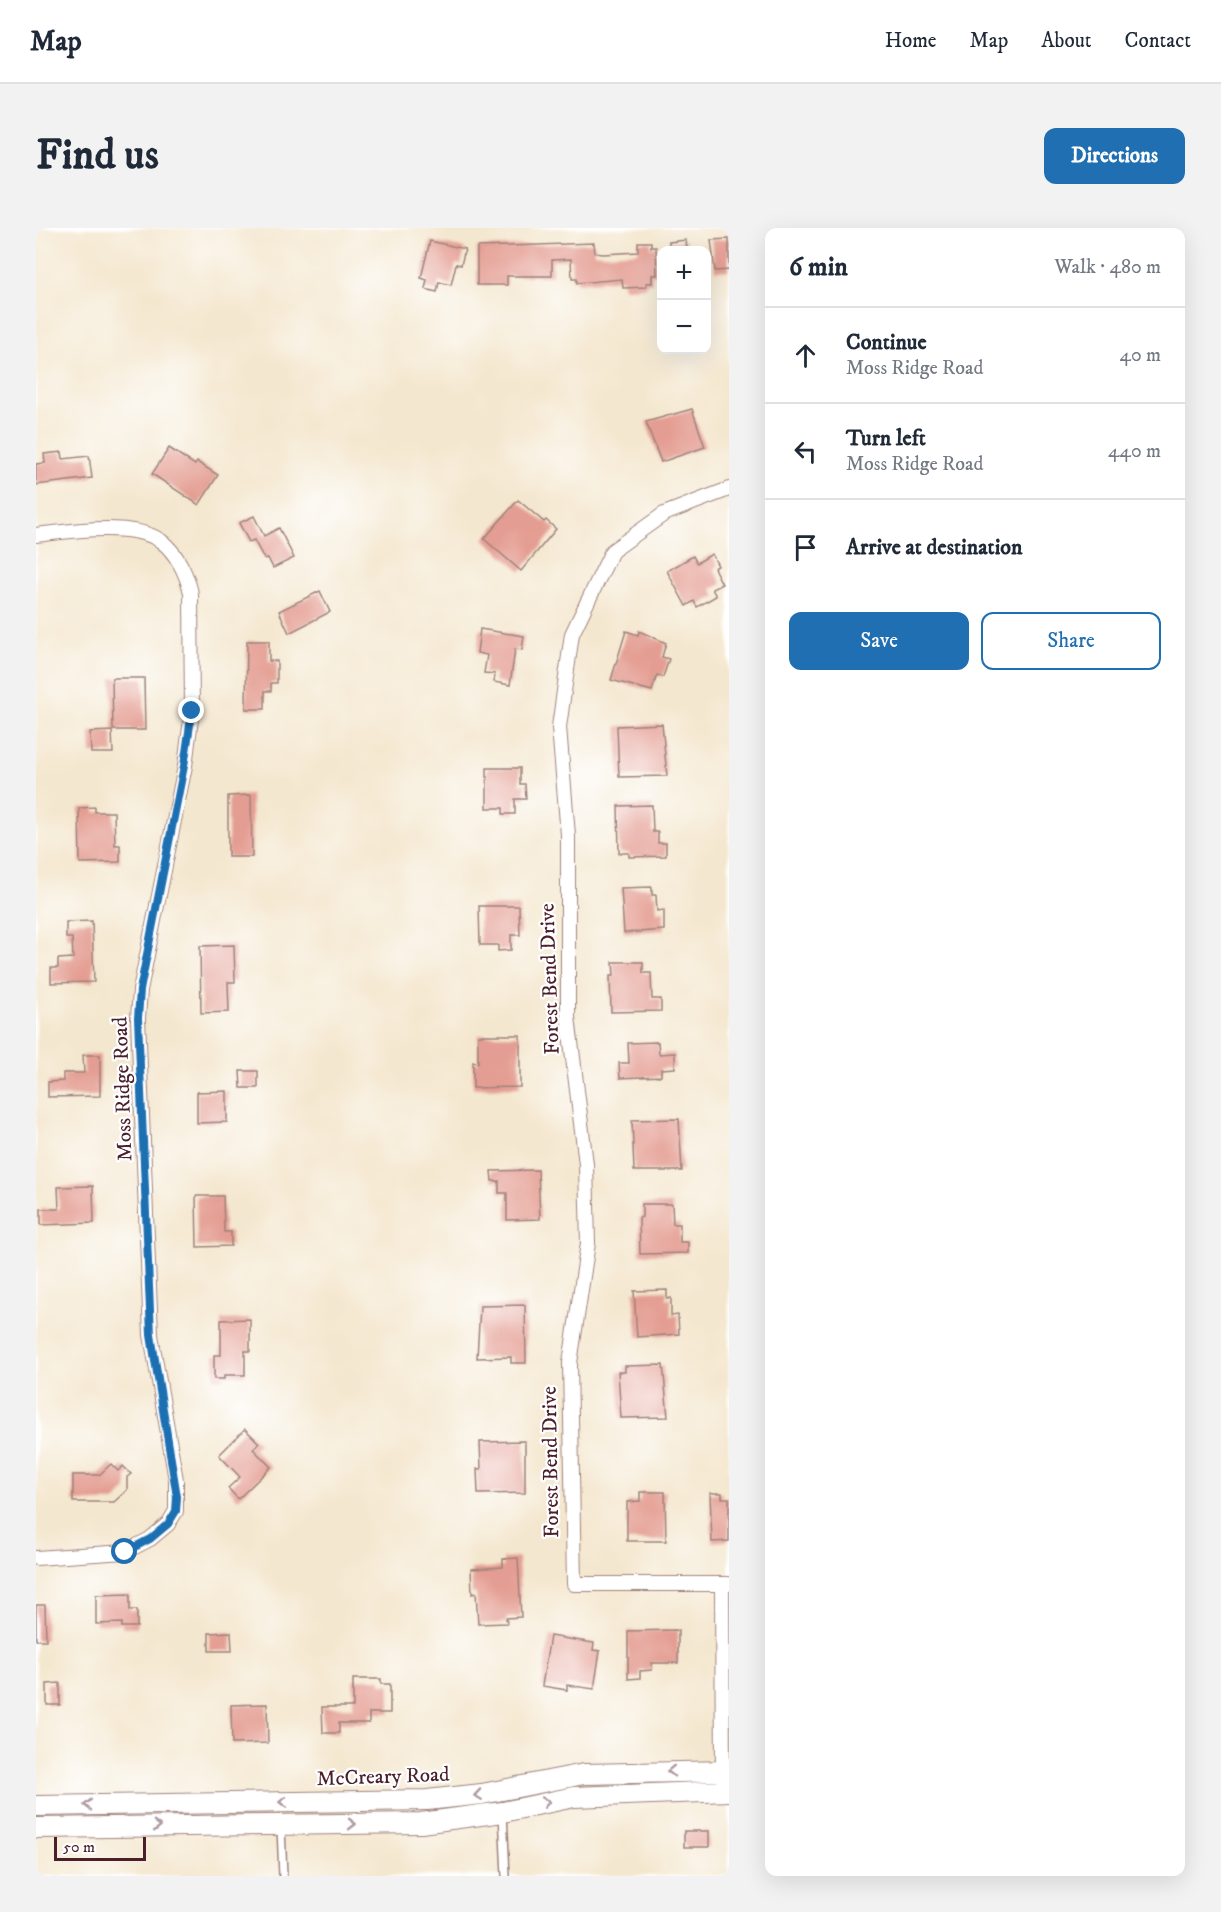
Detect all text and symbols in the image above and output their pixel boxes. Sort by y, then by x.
text: Map [30,24,82,59]
text: Home [885,28,937,54]
text: Map [970,28,1008,54]
text: About [1041,28,1092,54]
text: Contact [1125,28,1191,54]
button: Directions [1044,128,1185,184]
text: Find us [36,130,159,182]
map controls [657,246,711,354]
button: + [657,246,711,300]
text: 6 min [789,251,848,284]
text: Walk · 480 m [1054,255,1161,280]
button: − [657,300,711,354]
text: Continue [846,329,927,356]
icon: ahead [789,339,822,372]
text: 40 m [1119,343,1161,368]
text: Moss Ridge Road [846,356,984,381]
text: Turn left [846,425,926,452]
icon: left [789,435,822,468]
text: 440 m [1108,439,1161,464]
text: Moss Ridge Road [846,452,984,477]
icon: arrive [789,531,822,564]
text: Arrive at destination [846,534,1023,561]
button: Save [789,612,969,670]
button: Share [981,612,1161,670]
route end [178,697,204,723]
street label: Forest Bend Drive [534,902,566,1055]
street label: Moss Ridge Road [107,1016,139,1162]
street label: Forest Bend Drive [537,1386,565,1538]
route start [111,1538,137,1564]
street label: McCreary Road [316,1762,450,1792]
one-way arrow [666,1765,675,1777]
one-way arrow [473,1788,482,1800]
one-way arrow [279,1796,288,1808]
one-way arrow [540,1797,550,1810]
one-way arrow [84,1799,93,1812]
one-way arrow [348,1818,357,1830]
one-way arrow [153,1820,162,1833]
scale bar [54,1834,146,1862]
text: 50 m [63,1837,95,1857]

